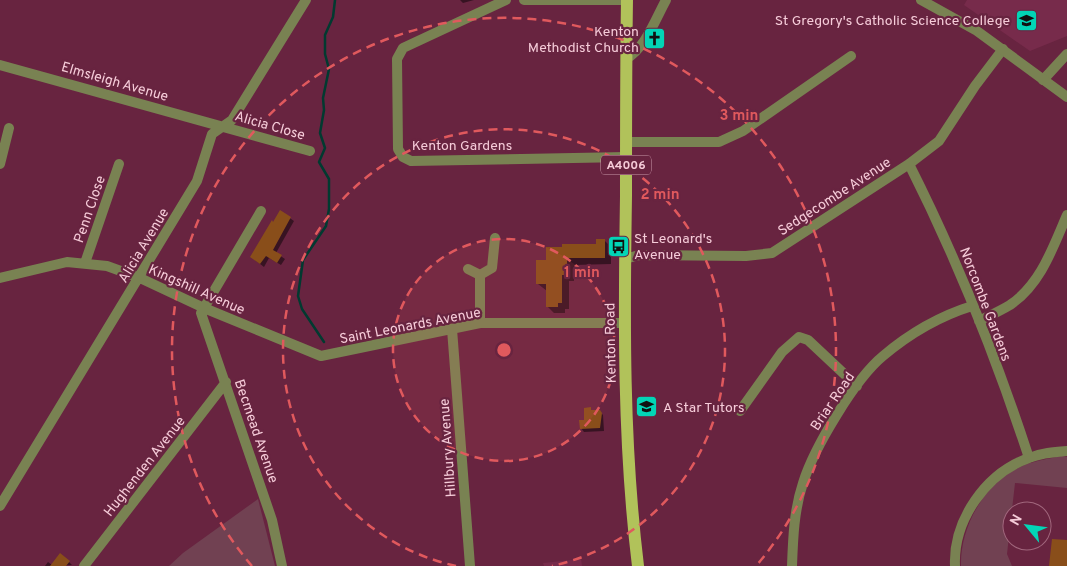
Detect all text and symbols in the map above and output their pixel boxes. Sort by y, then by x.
school or university icon: St Gregory's Catholic Science College [1014,8,1038,32]
place label: St Gregory's Catholic Science College [775,13,1010,30]
place label: Kenton Methodist Church [528,24,639,57]
church icon: Kenton Methodist Church [643,27,667,51]
street label: Elmsleigh Avenue [59,59,170,106]
text: 3 min [719,107,759,126]
street label: Alicia Close [232,108,307,145]
street label: Kenton Gardens [412,138,512,155]
street label: Sedgecombe Avenue [775,154,894,240]
road number: A4006 [601,156,651,174]
street label: Penn Close [71,174,110,245]
text: 2 min [640,186,680,205]
street label: Alicia Avenue [115,205,173,286]
place label: St Leonard's Avenue [634,231,712,264]
bus stop icon: St Leonard's Avenue [606,234,630,258]
street label: Norcombe Gardens [955,245,1014,364]
street label: Kingshill Avenue [146,262,247,319]
text: 1 min [564,264,600,283]
street label: Kenton Road [602,302,621,383]
street label: Saint Leonards Avenue [338,304,482,349]
centre of rings [495,341,513,359]
street label: Briar Road [808,369,859,434]
street label: Becmead Avenue [230,377,281,486]
school or university icon: A Star Tutors [635,395,659,419]
street label: Hillbury Avenue [437,398,460,498]
place label: A Star Tutors [663,400,745,417]
street label: Hughenden Avenue [101,413,190,520]
north arrow [1002,501,1052,551]
text: N [1007,512,1027,529]

